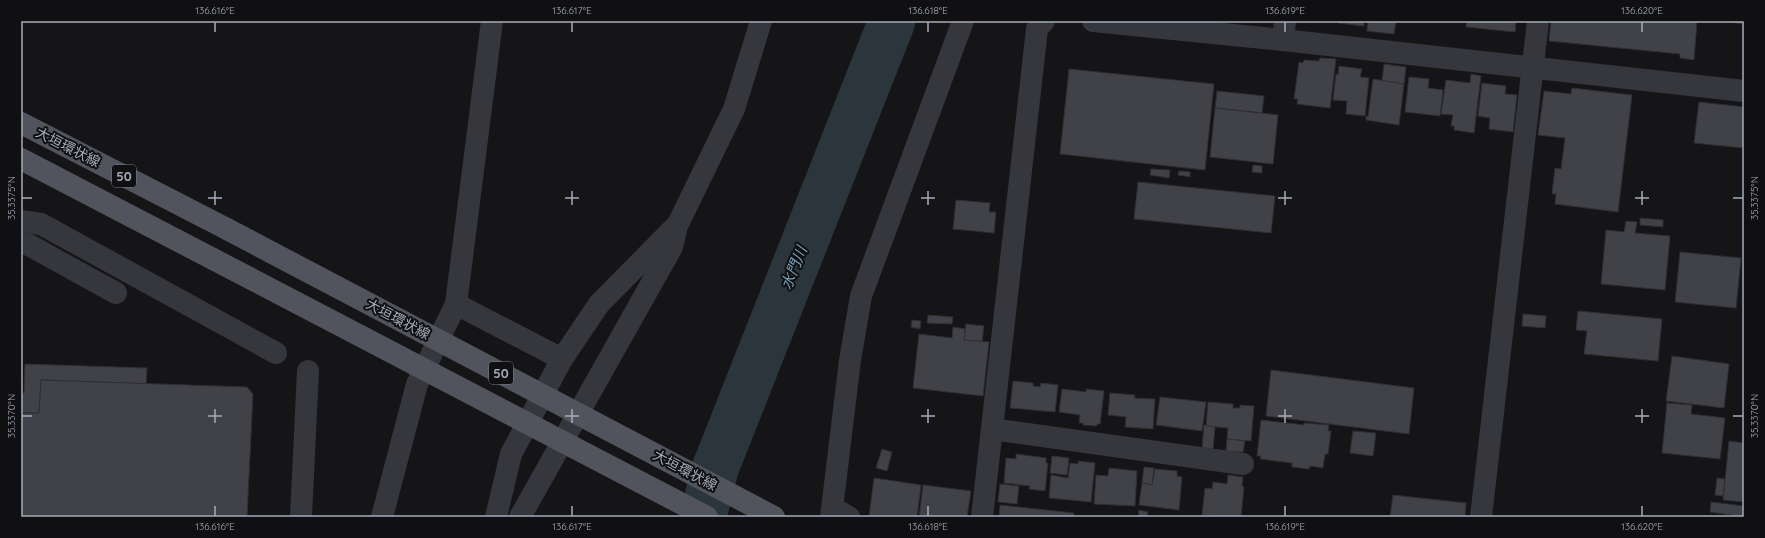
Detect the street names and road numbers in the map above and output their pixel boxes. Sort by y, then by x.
street label: 大垣環状線 [33,123,103,171]
road number: 50 [112,165,136,187]
street label: 大垣環状線 [363,295,433,343]
road number: 50 [489,362,513,384]
street label: 大垣環状線 [650,446,720,494]

